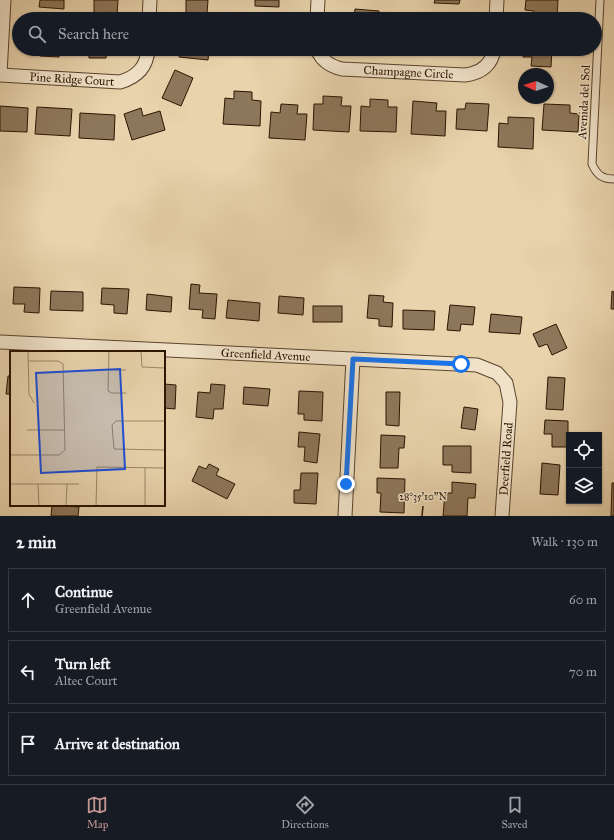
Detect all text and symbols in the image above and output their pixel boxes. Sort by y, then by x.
search box [12,12,602,56]
icon: search [26,23,48,45]
text: Search here [58,25,129,43]
street label: Champagne Circle [363,63,454,81]
street label: Avenida del Sol [575,64,593,141]
north arrow [518,68,554,104]
street label: Pine Ridge Court [29,70,115,89]
street label: Greenfield Avenue [221,346,311,364]
inset map [10,351,165,506]
route start [452,355,470,373]
street label: Deerfield Road [496,422,516,496]
map controls [566,432,602,504]
button: locate [566,432,602,468]
button: layers [566,468,602,504]
route end [337,475,355,493]
text: 28°35'10"N [399,491,447,503]
text: 2 min [16,532,56,553]
text: Walk · 130 m [531,534,598,550]
text: Continue [55,583,113,601]
icon: ahead [17,589,39,611]
text: 60 m [569,592,597,608]
text: Greenfield Avenue [55,601,152,617]
text: Turn left [55,655,111,673]
icon: left [17,661,39,683]
text: 70 m [569,664,597,680]
text: Altec Court [55,673,117,689]
icon: arrive [17,733,39,755]
text: Arrive at destination [55,735,180,753]
tab: Map [86,794,108,831]
tab: Directions [281,794,329,831]
tab: Saved [501,794,528,831]

